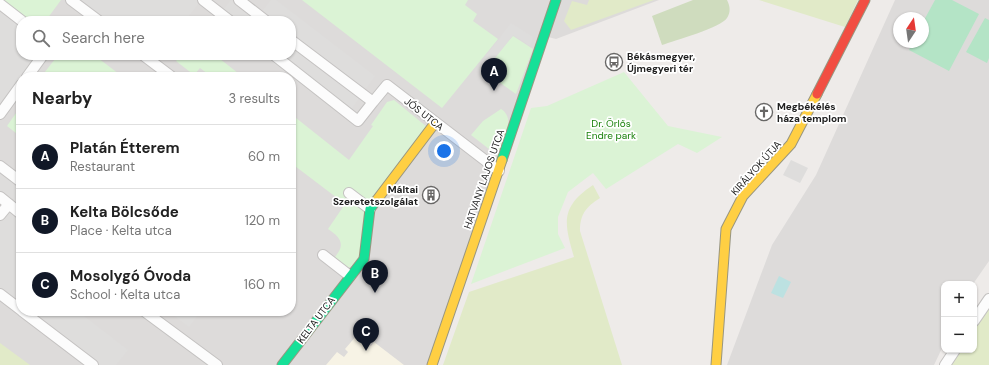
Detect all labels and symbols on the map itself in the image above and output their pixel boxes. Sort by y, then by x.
north arrow [893,12,929,48]
place label: Békásmegyer, Újmegyeri tér [627,50,696,75]
bus stop icon: Békásmegyer, Újmegyeri tér [604,52,624,72]
pin: A [481,58,507,91]
street label: JÓS UTCA [402,95,447,134]
place label: Megbékélés háza templom [777,100,847,125]
church icon: Megbékélés háza templom [754,102,774,122]
park label: Dr. Örlős Endre park [586,117,636,142]
street label: HATVANY LAJOS UTCA [461,127,507,231]
street label: KIRÁLYOK ÚTJA [728,138,784,198]
your location [434,141,454,161]
place label: Máltai Szeretetszolgálat [333,183,418,208]
building icon: Máltai Szeretetszolgálat [421,185,441,205]
pin: B [362,260,388,293]
street label: KELTA UTCA [294,294,338,346]
pin: C [353,318,379,351]

